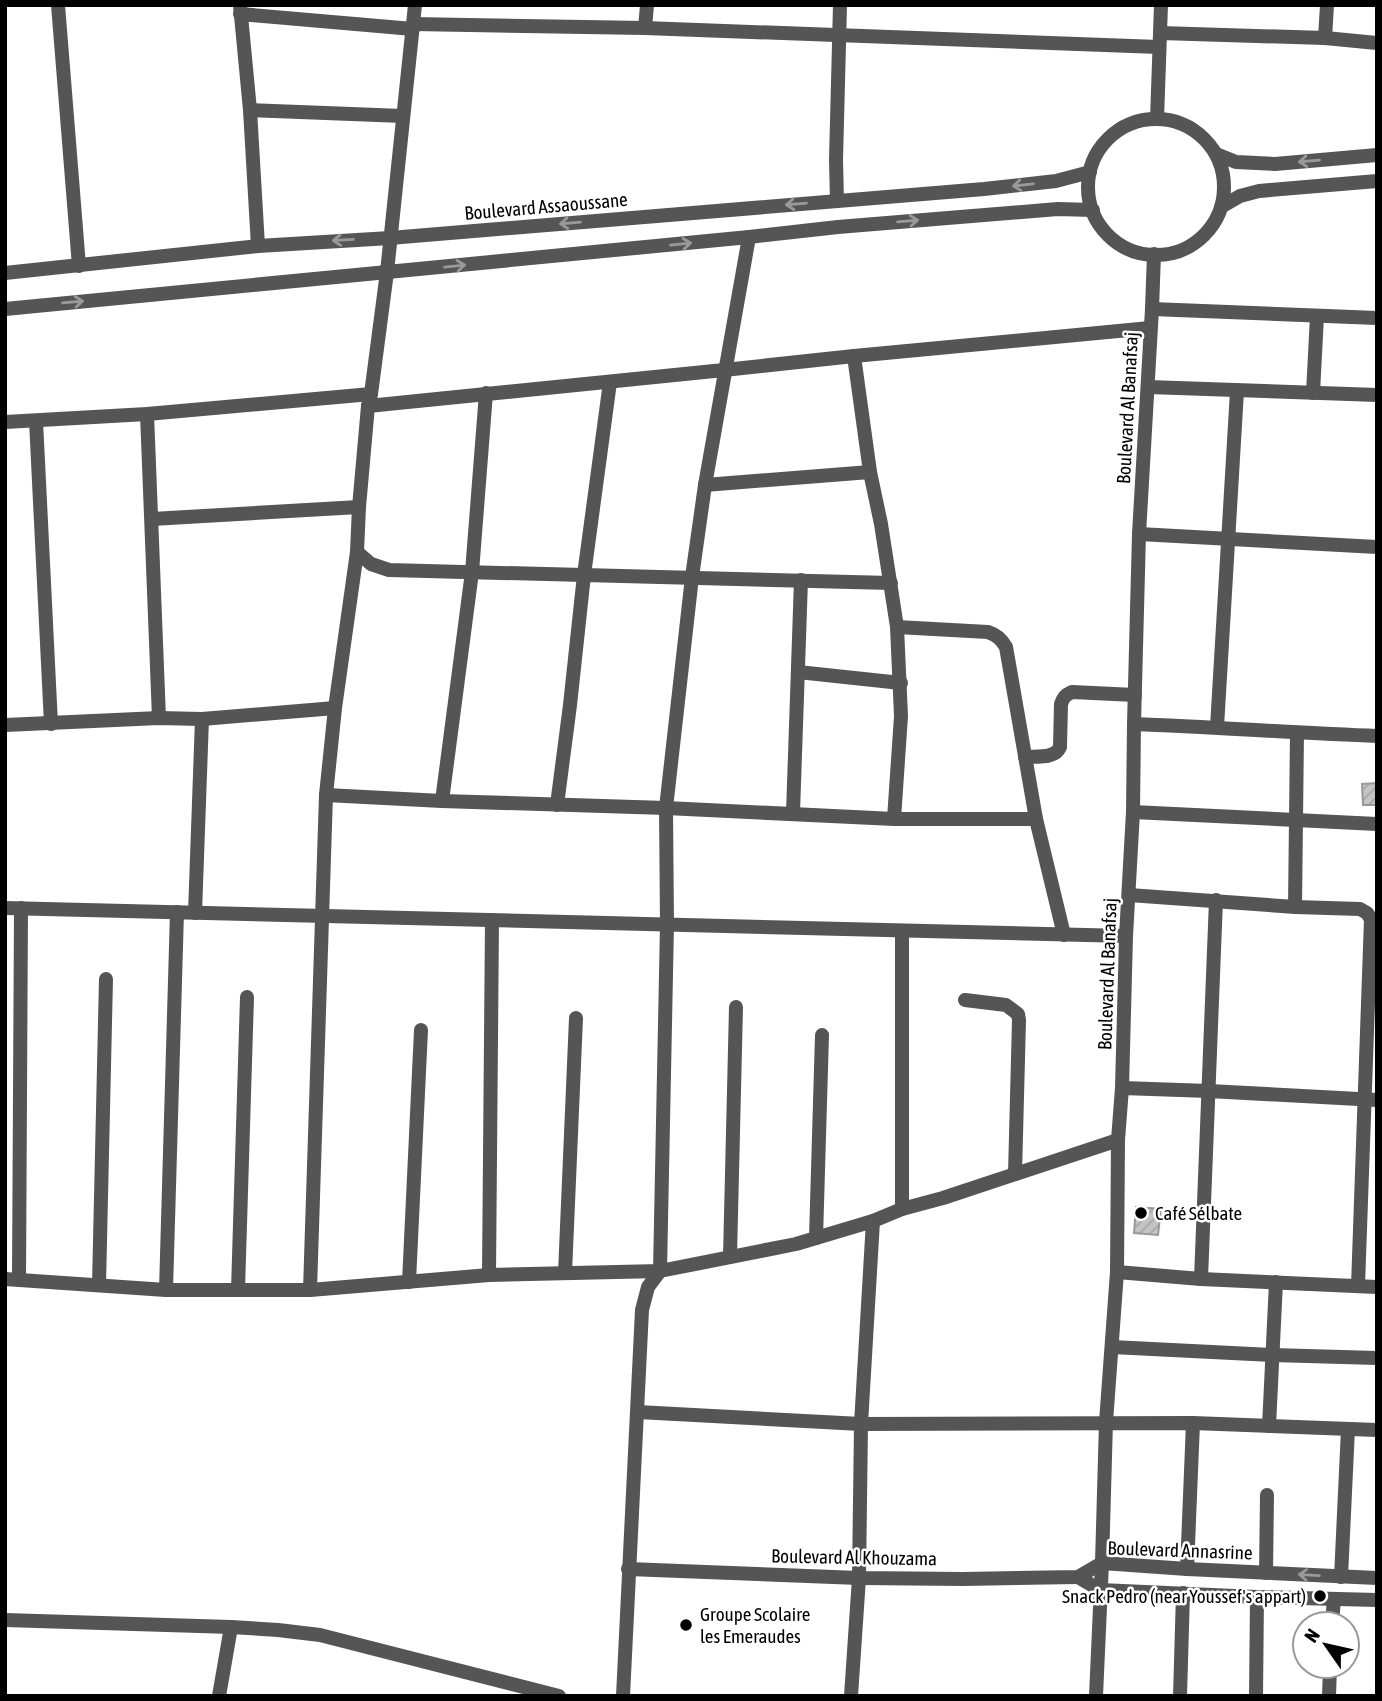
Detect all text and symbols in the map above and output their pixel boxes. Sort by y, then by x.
one-way arrow [1298,155,1321,168]
one-way arrow [1012,178,1035,191]
street label: Boulevard Assaoussane [463,188,629,224]
one-way arrow [786,198,808,211]
one-way arrow [896,214,918,227]
one-way arrow [559,217,581,230]
one-way arrow [332,234,355,247]
one-way arrow [670,237,692,250]
one-way arrow [443,259,466,272]
one-way arrow [61,295,84,308]
street label: Boulevard Al Banafsaj [1112,331,1142,485]
street label: Boulevard Al Banafsaj [1093,898,1121,1050]
place label: Café Sélbate [1155,1202,1242,1224]
marker: Café Sélbate [1133,1205,1149,1221]
street label: Boulevard Annasrine [1107,1536,1253,1564]
street label: Boulevard Al Khouzama [771,1545,937,1569]
one-way arrow [1297,1569,1320,1582]
place label: Snack Pedro (near Youssef's appart) [1062,1585,1306,1607]
marker: Snack Pedro (near Youssef's appart) [1312,1588,1328,1604]
place label: Groupe Scolaire les Emeraudes [700,1603,810,1647]
north arrow [1291,1610,1361,1680]
marker: Groupe Scolaire les Emeraudes [678,1617,694,1633]
text: N [1300,1625,1324,1646]

